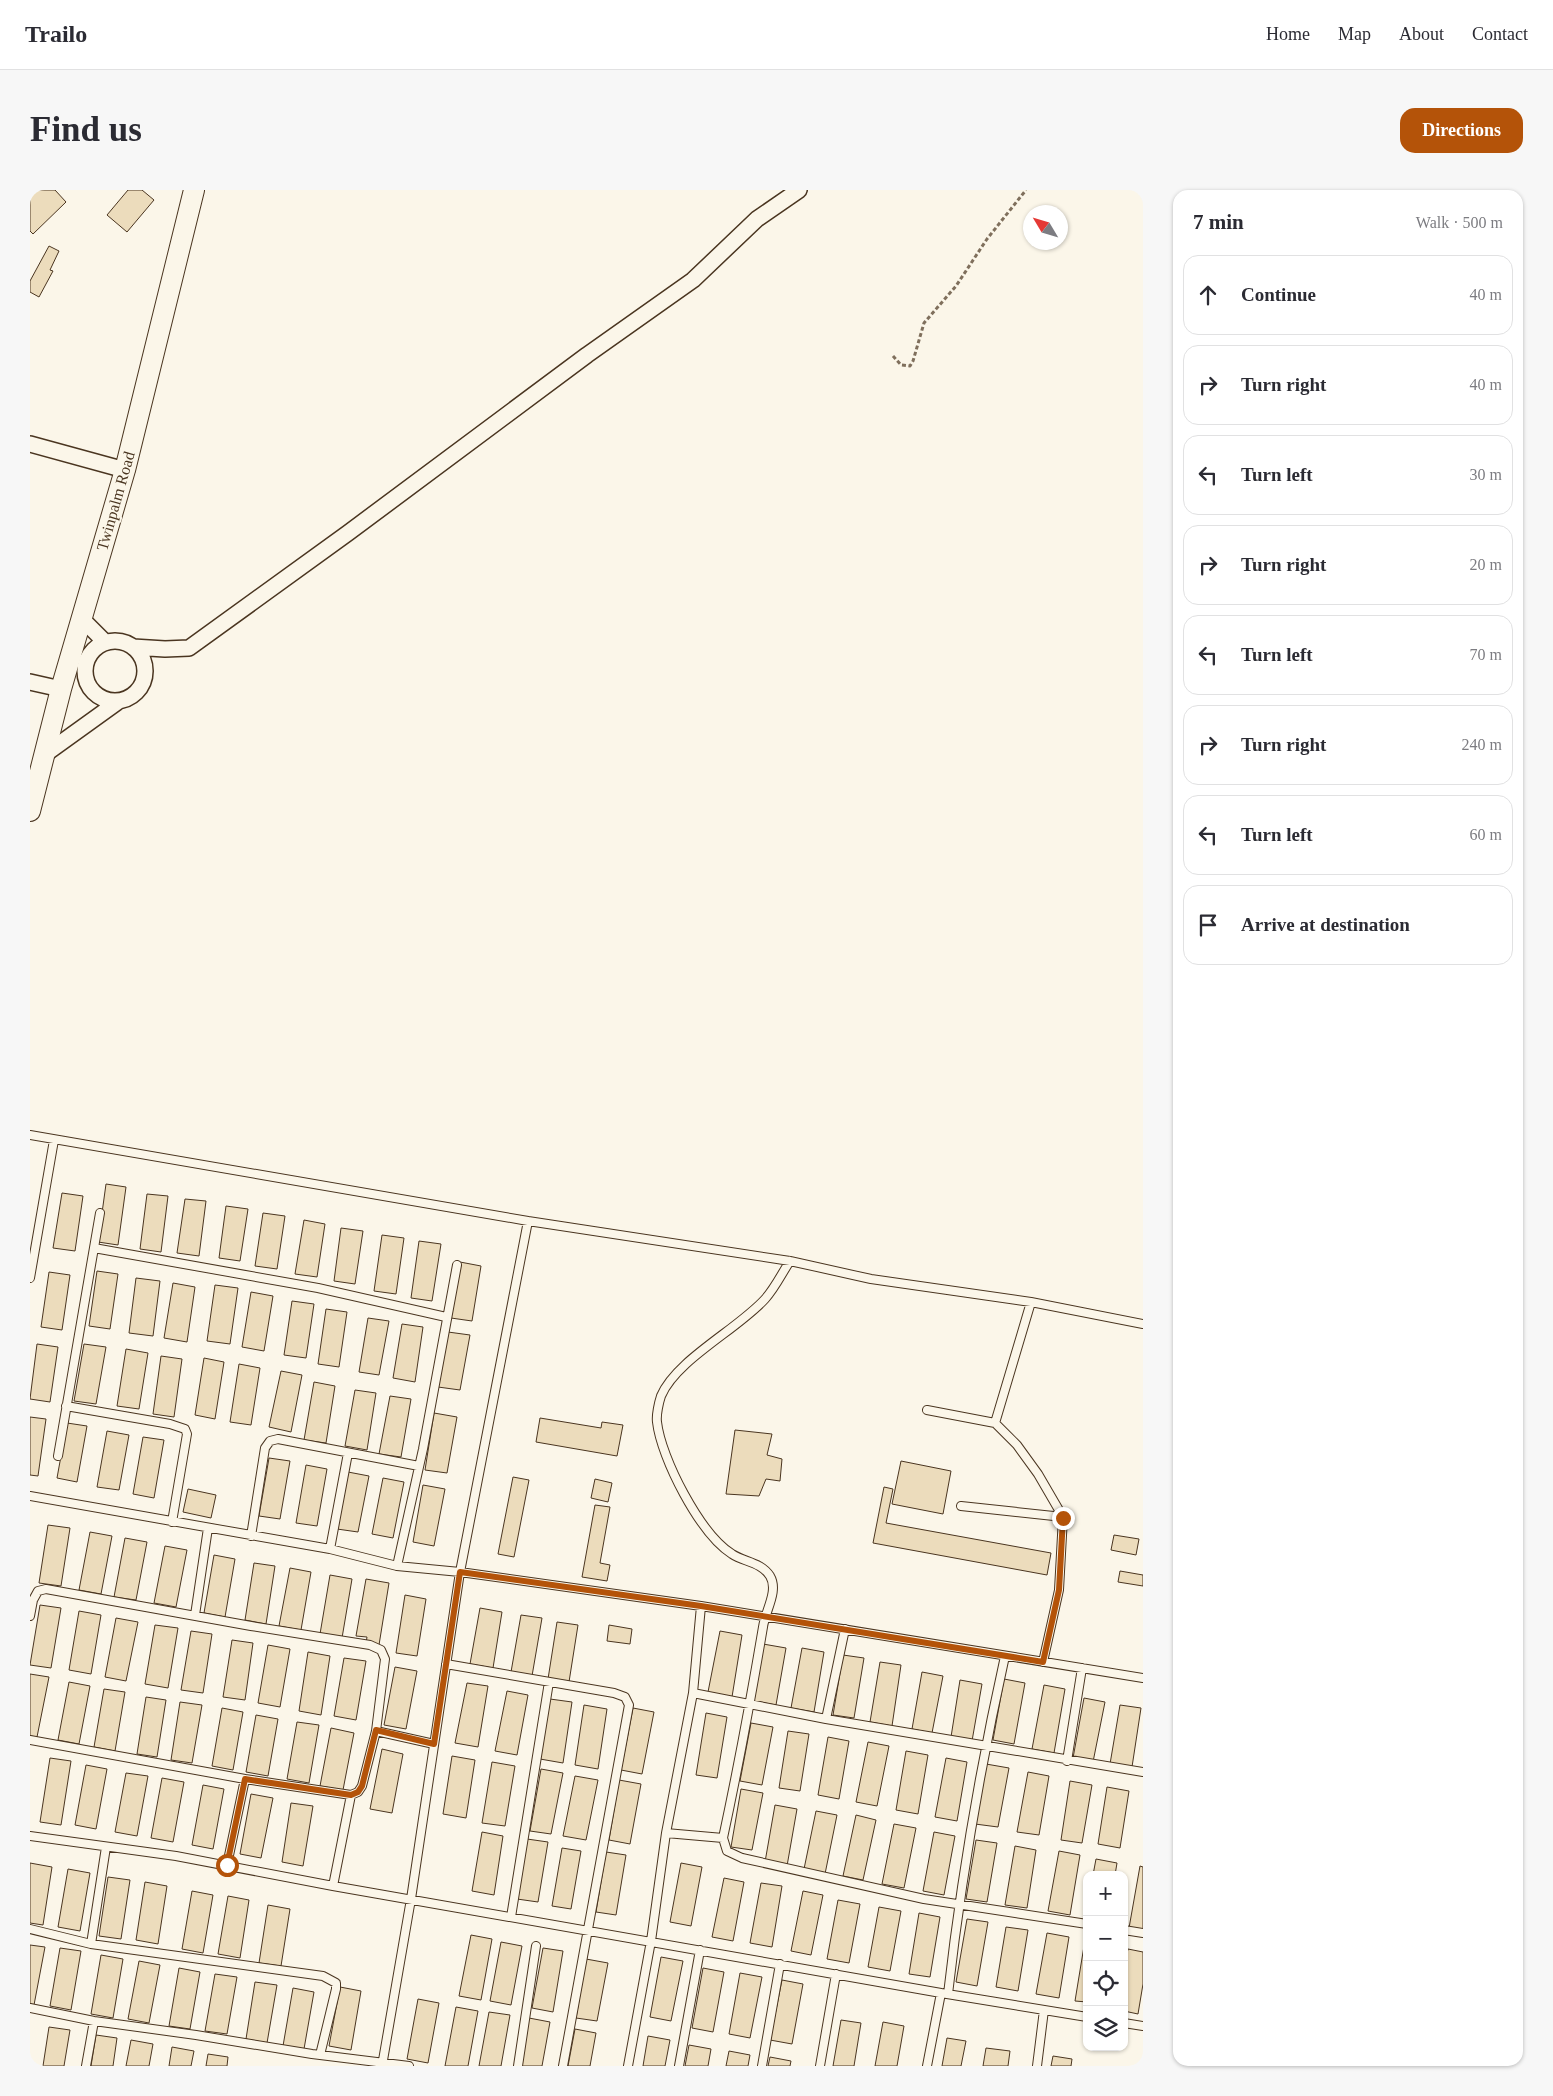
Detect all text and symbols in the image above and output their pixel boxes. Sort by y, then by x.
text: Trailo [25,21,87,47]
text: Home [1266,24,1310,44]
text: Map [1338,24,1371,44]
text: About [1399,24,1444,44]
text: Contact [1472,24,1528,44]
button: Directions [1400,108,1523,153]
text: Find us [30,110,142,149]
north arrow [1023,205,1068,250]
text: 7 min [1193,210,1244,234]
text: Walk · 500 m [1416,214,1503,231]
icon: ahead [1194,281,1222,309]
text: Continue [1241,284,1316,305]
text: 40 m [1470,286,1502,303]
icon: right [1194,371,1222,399]
text: Turn right [1241,374,1326,395]
text: 40 m [1470,376,1502,393]
street label: Twinpalm Road [93,450,139,553]
icon: left [1194,461,1222,489]
text: Turn left [1241,464,1313,485]
text: 30 m [1470,466,1502,483]
icon: right [1194,551,1222,579]
text: Turn right [1241,554,1326,575]
text: 20 m [1470,556,1502,573]
icon: left [1194,641,1222,669]
text: Turn left [1241,644,1313,665]
text: 70 m [1470,646,1502,663]
icon: right [1194,731,1222,759]
text: Turn right [1241,734,1326,755]
text: 240 m [1462,736,1502,753]
icon: left [1194,821,1222,849]
text: Turn left [1241,824,1313,845]
text: 60 m [1470,826,1502,843]
icon: arrive [1194,911,1222,939]
text: Arrive at destination [1241,914,1410,935]
route end [1052,1507,1075,1530]
route start [216,1854,239,1877]
map controls [1083,1871,1128,2051]
button: + [1083,1871,1128,1916]
button: − [1083,1916,1128,1961]
button: locate [1083,1961,1128,2006]
button: layers [1083,2006,1128,2051]

